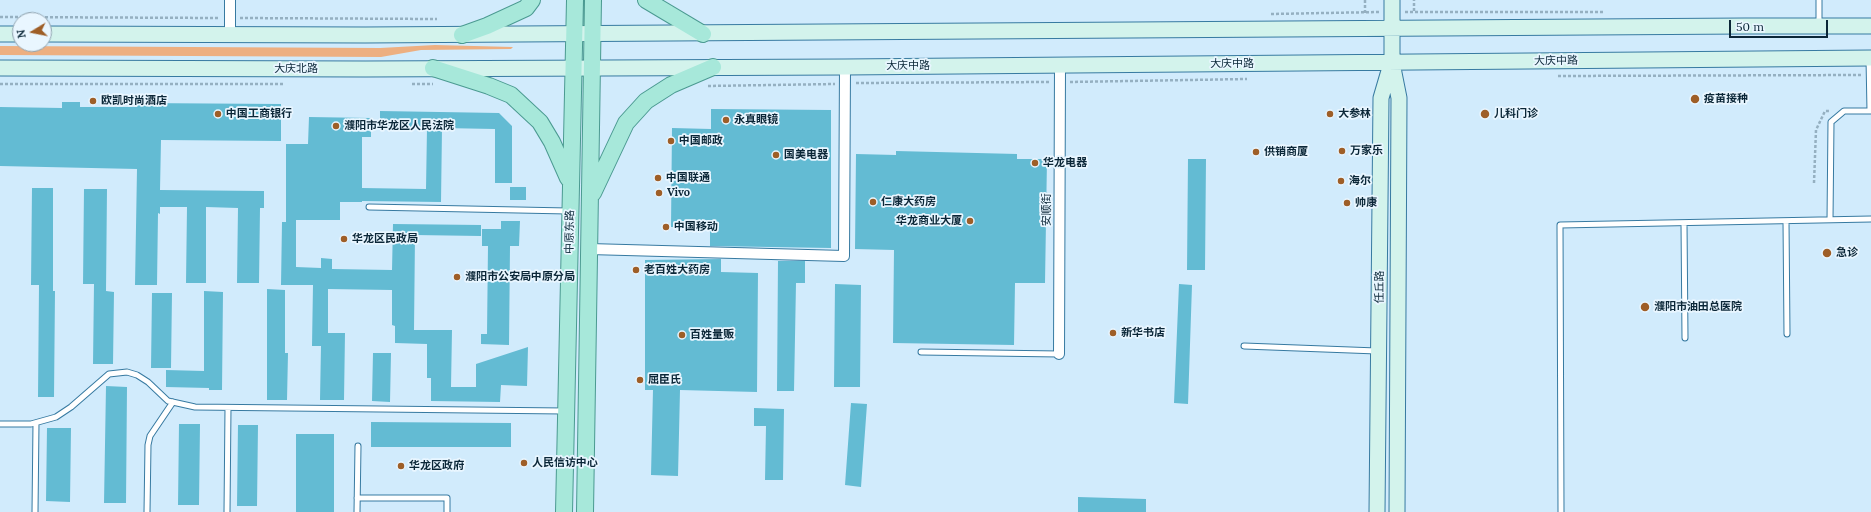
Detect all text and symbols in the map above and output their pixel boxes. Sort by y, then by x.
north arrow [12,12,52,52]
scale bar [1731,12,1830,38]
text: 50 m [1736,19,1764,34]
text: N [14,29,29,39]
street label: 大庆中路 [1534,54,1578,68]
street label: 大庆中路 [1210,57,1254,71]
street label: 大庆中路 [886,59,930,73]
street label: 大庆北路 [274,62,318,76]
place label: 疫苗接种 [1704,92,1748,106]
marker: 疫苗接种 [1689,93,1701,105]
place label: 欧凯时尚酒店 [101,94,167,108]
marker: 欧凯时尚酒店 [88,96,98,106]
place label: 中国工商银行 [226,107,292,121]
place label: 大参林 [1338,107,1371,121]
place label: 儿科门诊 [1494,107,1538,121]
marker: 儿科门诊 [1479,108,1491,120]
marker: 中国工商银行 [213,109,223,119]
marker: 大参林 [1325,109,1335,119]
place label: 永真眼镜 [734,113,778,127]
marker: 永真眼镜 [721,115,731,125]
place label: 濮阳市华龙区人民法院 [344,119,454,133]
marker: 濮阳市华龙区人民法院 [331,121,341,131]
place label: 中国邮政 [679,134,723,148]
marker: 中国邮政 [666,136,676,146]
place label: 万家乐 [1350,144,1383,158]
place label: 供销商厦 [1264,145,1308,159]
marker: 万家乐 [1337,146,1347,156]
marker: 供销商厦 [1251,147,1261,157]
place label: 国美电器 [784,148,828,162]
marker: 国美电器 [771,150,781,160]
place label: 华龙电器 [1043,156,1087,170]
marker: 华龙电器 [1030,158,1040,168]
place label: 中国联通 [666,171,710,185]
marker: 中国联通 [653,173,663,183]
place label: 海尔 [1349,174,1371,188]
marker: 海尔 [1336,176,1346,186]
place label: Vivo [667,186,690,200]
marker: Vivo [654,188,664,198]
street label: 安顺街 [1040,194,1054,226]
place label: 仁康大药房 [881,195,936,209]
place label: 帅康 [1355,196,1377,210]
marker: 仁康大药房 [868,197,878,207]
marker: 帅康 [1342,198,1352,208]
street label: 中原东路 [563,210,577,254]
place label: 华龙商业大厦 [896,214,962,228]
marker: 华龙商业大厦 [965,216,975,226]
place label: 中国移动 [674,220,718,234]
marker: 中国移动 [661,222,671,232]
place label: 华龙区民政局 [352,232,418,246]
marker: 华龙区民政局 [339,234,349,244]
place label: 急诊 [1836,246,1858,260]
marker: 急诊 [1821,247,1833,259]
place label: 老百姓大药房 [644,263,710,277]
marker: 老百姓大药房 [631,265,641,275]
place label: 濮阳市公安局中原分局 [465,270,575,284]
street label: 任丘路 [1373,271,1387,303]
marker: 濮阳市公安局中原分局 [452,272,462,282]
place label: 濮阳市油田总医院 [1654,300,1742,314]
marker: 濮阳市油田总医院 [1639,301,1651,313]
place label: 新华书店 [1121,326,1165,340]
place label: 百姓量贩 [690,328,734,342]
marker: 新华书店 [1108,328,1118,338]
marker: 百姓量贩 [677,330,687,340]
place label: 屈臣氏 [648,373,681,387]
marker: 屈臣氏 [635,375,645,385]
place label: 人民信访中心 [532,456,598,470]
marker: 人民信访中心 [519,458,529,468]
place label: 华龙区政府 [409,459,464,473]
marker: 华龙区政府 [396,461,406,471]

